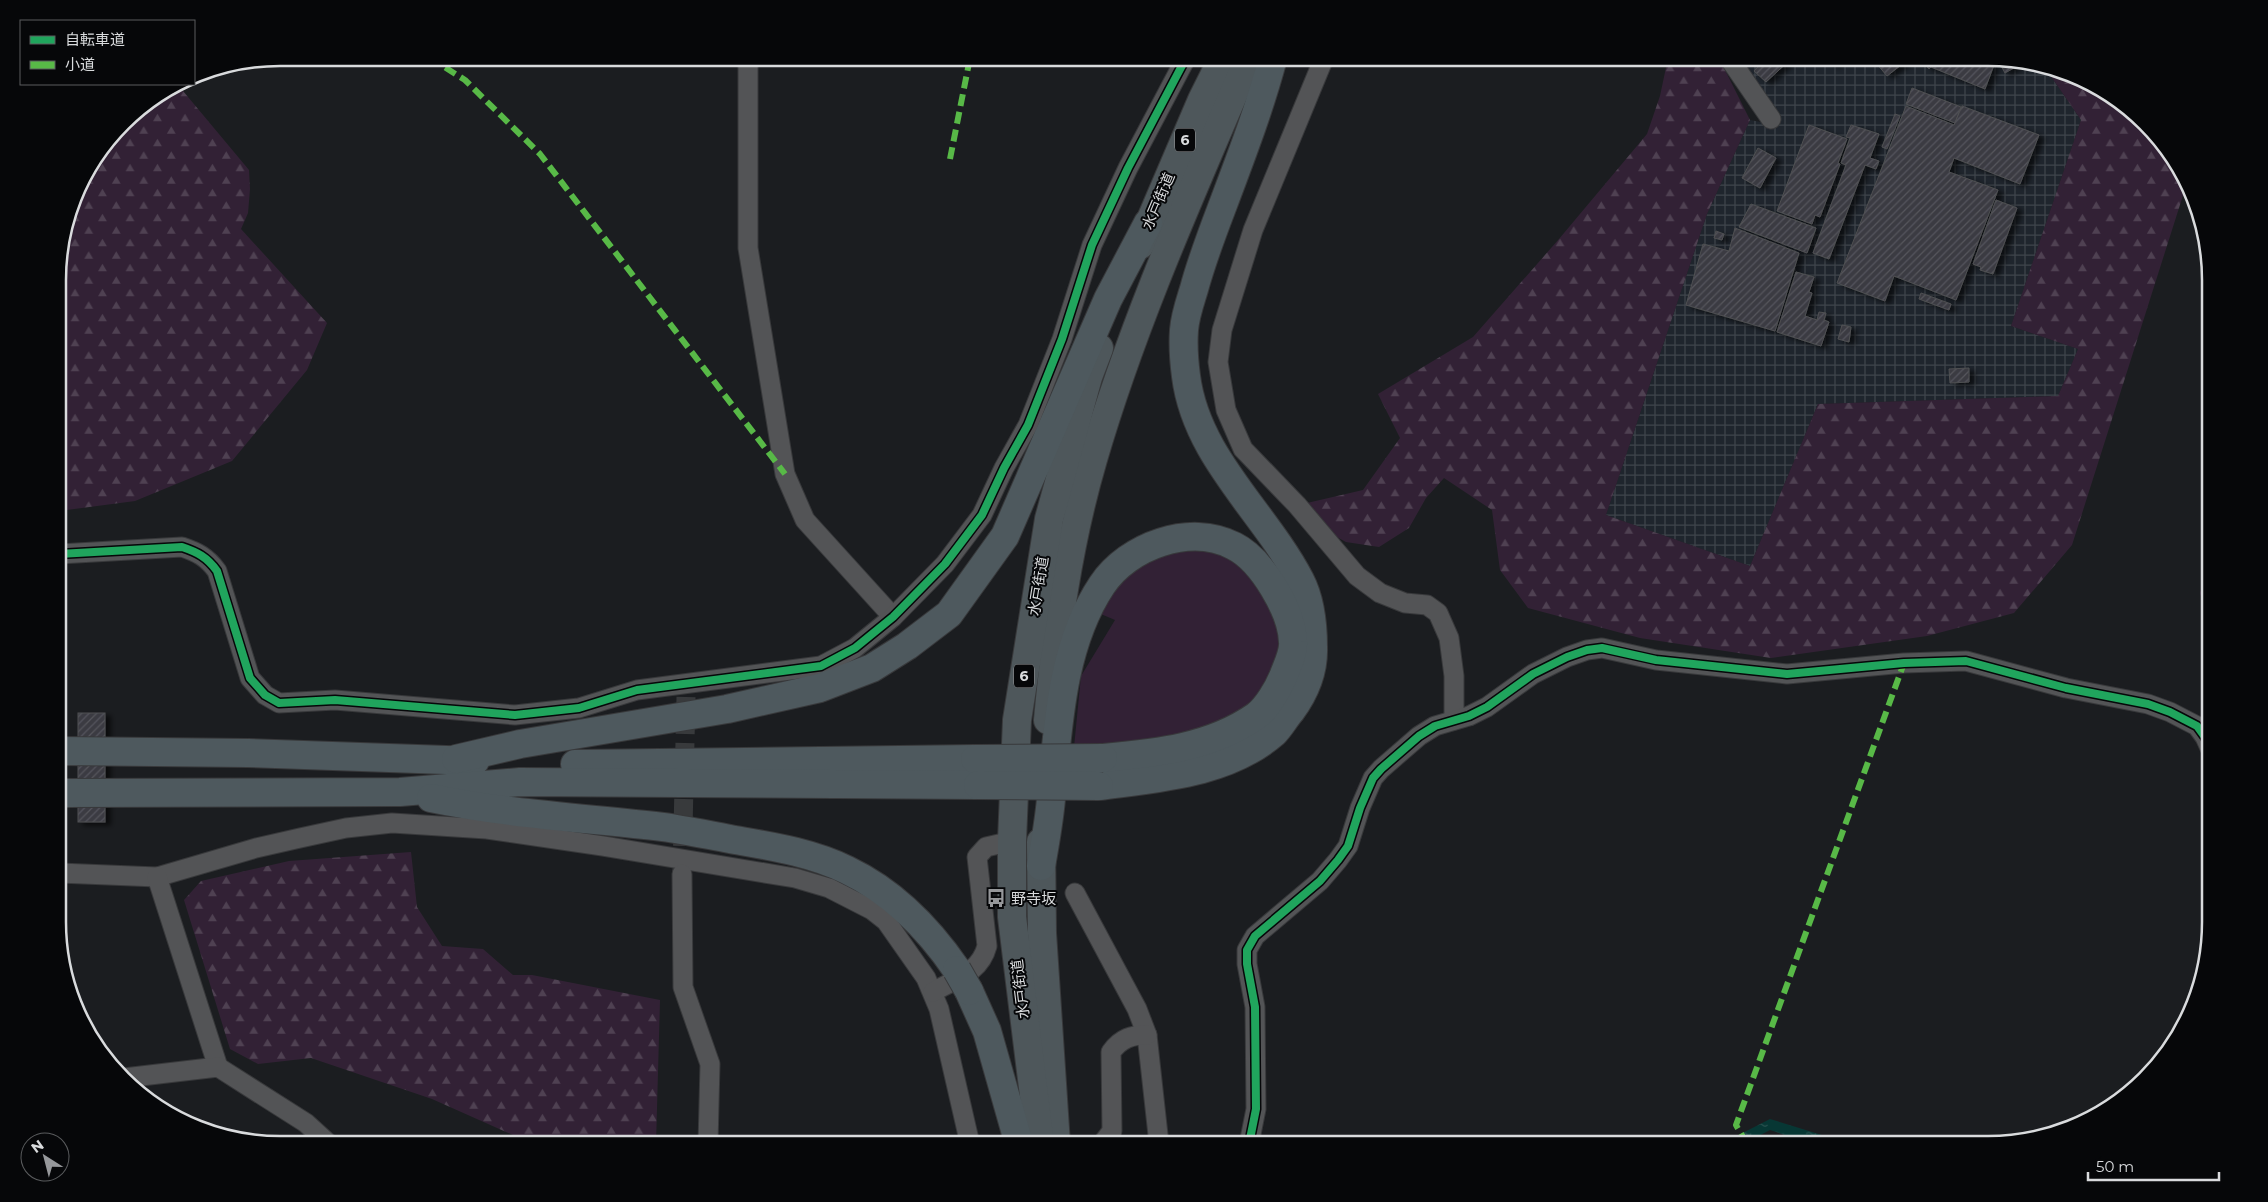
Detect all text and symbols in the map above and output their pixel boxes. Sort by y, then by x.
legend [20,20,195,85]
text: 自転車道 [65,30,125,49]
text: 小道 [65,55,95,74]
road number: 6 [1175,128,1195,152]
street label: 水戸街道 [1138,170,1178,232]
street label: 水戸街道 [1024,555,1052,617]
road number: 6 [1014,664,1034,688]
bus stop icon: 野寺坂 [985,887,1007,909]
place label: 野寺坂 [1011,889,1056,908]
street label: 水戸街道 [1007,958,1033,1020]
north arrow [20,1132,70,1182]
text: N [27,1136,47,1157]
scale bar [2088,1150,2219,1182]
text: 50 m [2096,1157,2134,1176]

